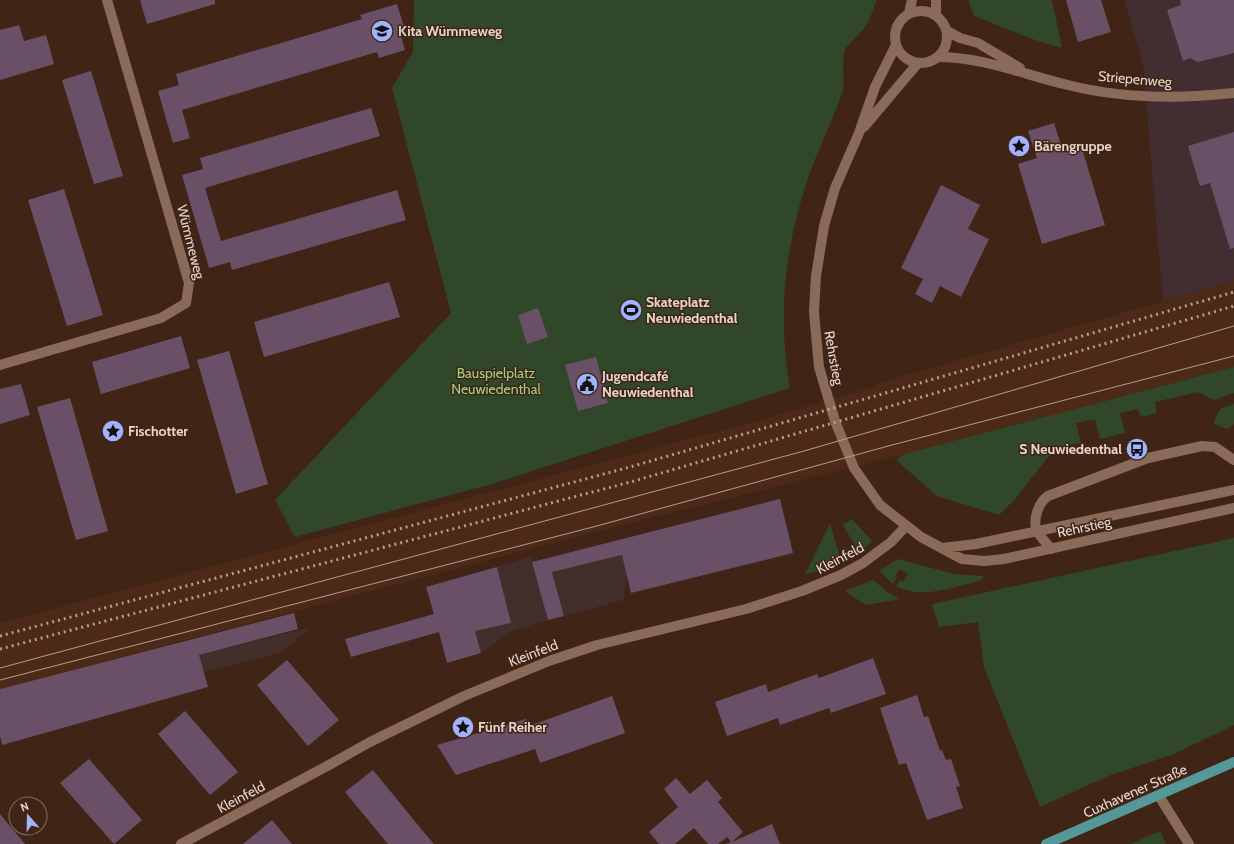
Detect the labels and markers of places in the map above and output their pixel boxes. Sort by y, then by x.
school or university icon: Kita Wümmeweg [369,18,395,44]
place label: Kita Wümmeweg [398,22,502,40]
place icon: Bärengruppe [1006,133,1032,159]
place label: Bärengruppe [1034,137,1112,155]
place label: Skateplatz Neuwiedenthal [646,293,738,327]
sports icon: Skateplatz Neuwiedenthal [618,297,644,323]
place label: Jugendcafé Neuwiedenthal [601,367,694,401]
public building icon: Jugendcafé Neuwiedenthal [574,371,600,397]
place icon: Fischotter [100,418,126,444]
place label: Fischotter [128,422,188,440]
bus stop icon: S Neuwiedenthal [1124,436,1150,462]
place label: S Neuwiedenthal [1019,440,1122,458]
place icon: Fünf Reiher [450,714,476,740]
place label: Fünf Reiher [478,718,547,736]

